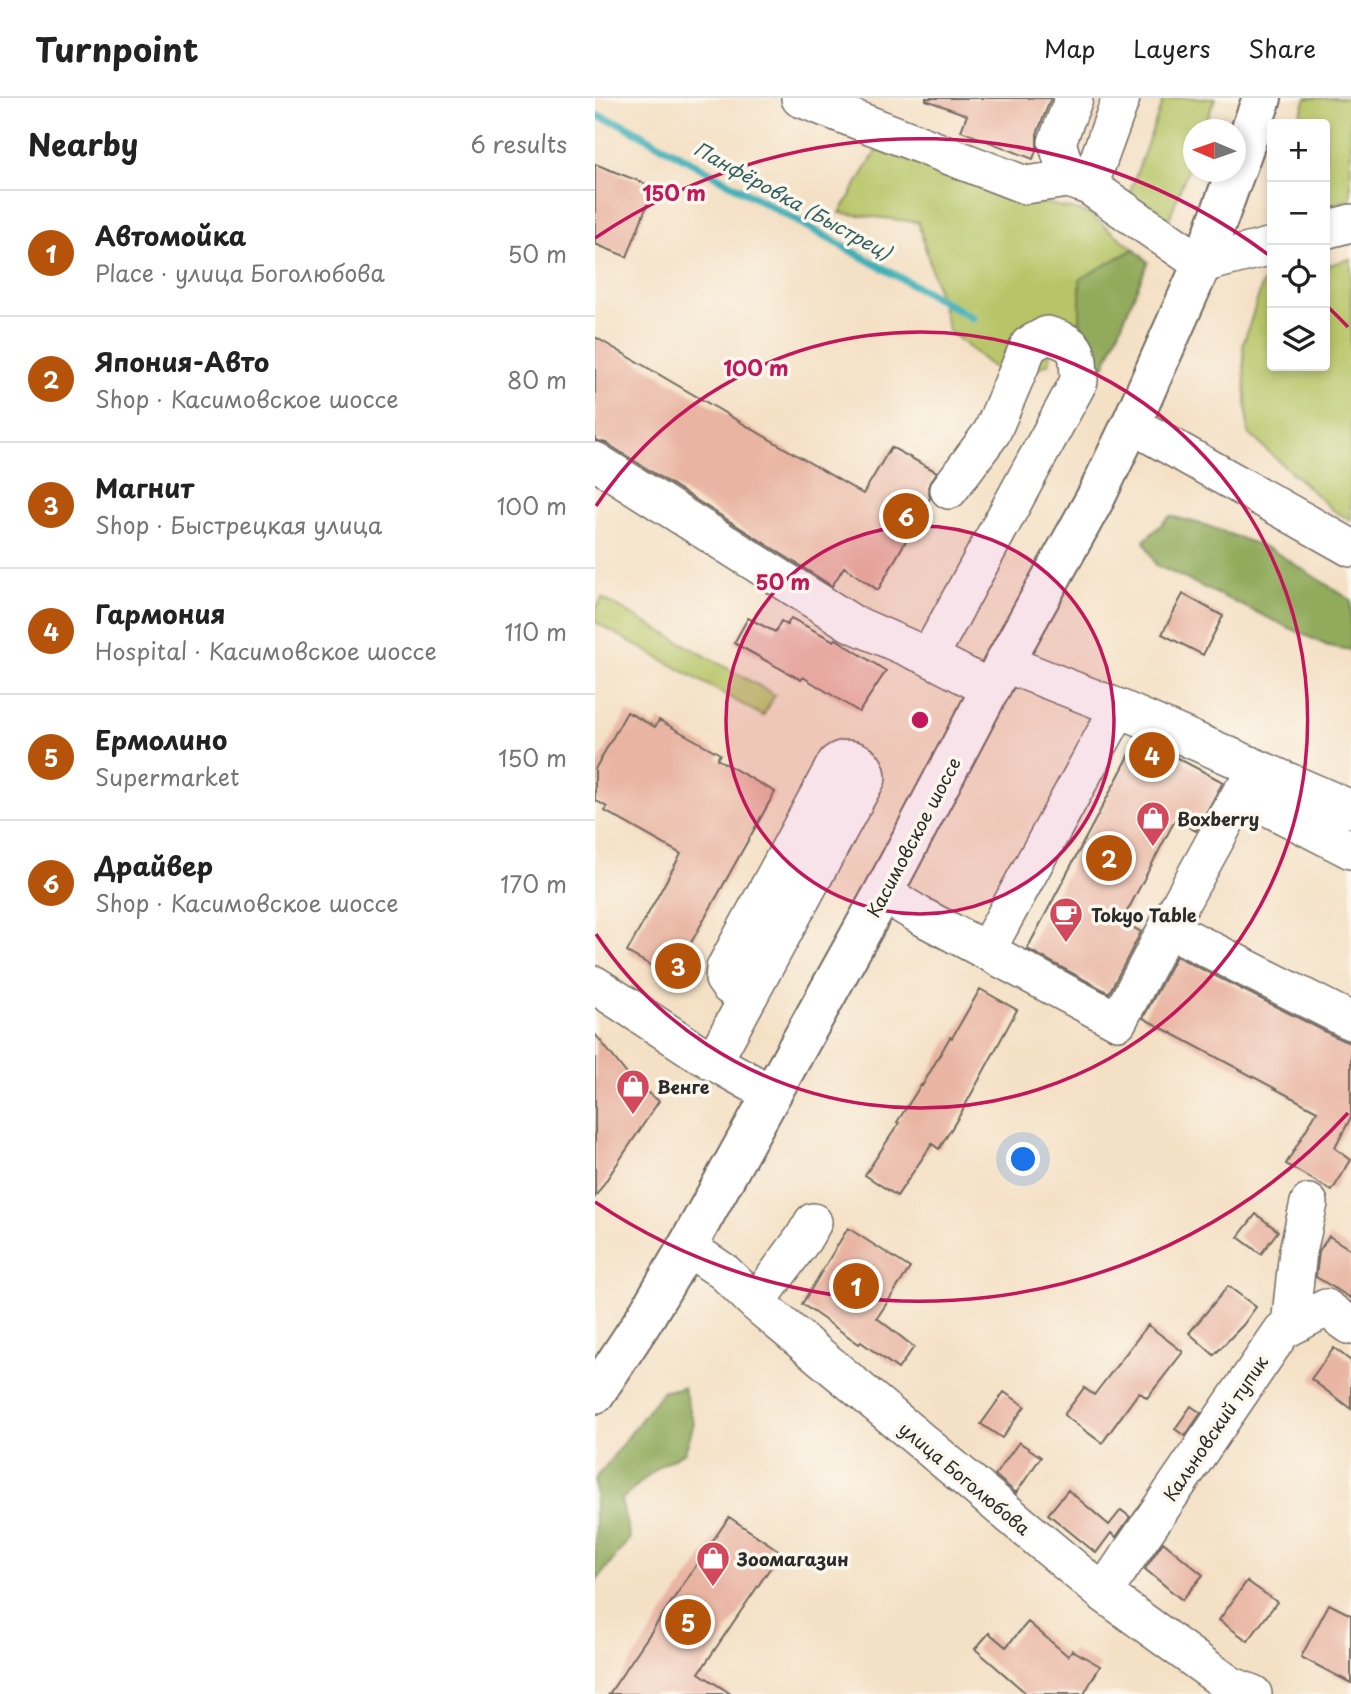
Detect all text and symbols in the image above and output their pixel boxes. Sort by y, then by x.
text: Turnpoint [35,23,199,73]
text: Map [1044,30,1095,66]
text: Layers [1133,30,1210,66]
text: Share [1248,30,1316,66]
north arrow [1183,119,1246,182]
map controls [1267,119,1330,371]
button: + [1267,119,1330,182]
text: Nearby [28,121,138,166]
text: 6 results [471,126,567,161]
water label: Панфёровка (Быстрец) [689,134,898,267]
text: 150 m [642,176,706,208]
button: − [1267,182,1330,245]
text: Автомойка [95,216,246,255]
text: 1 [46,236,57,271]
text: 50 m [507,236,567,271]
button: locate [1267,245,1330,308]
text: Place · улица Боголюбова [95,255,385,290]
button: layers [1267,308,1330,371]
text: Япония-Авто [95,342,269,381]
text: 100 m [723,351,789,383]
text: 2 [43,362,59,397]
text: 80 m [507,362,567,397]
text: Shop · Касимовское шоссе [95,381,399,416]
text: Магнит [95,468,194,507]
text: 3 [43,488,59,523]
text: 100 m [497,488,567,523]
pin: 6 [883,490,929,542]
text: Shop · Быстрецкая улица [95,507,382,542]
text: 50 m [756,565,810,597]
text: Гармония [95,594,225,633]
text: 4 [43,614,59,649]
text: 110 m [505,614,567,649]
text: Hospital · Касимовское шоссе [95,633,437,668]
centre of rings [908,708,932,732]
text: Ермолино [95,720,227,759]
pin: 4 [1129,729,1175,781]
text: 5 [44,740,58,775]
text: 150 m [498,740,567,775]
street label: Касимовское шоссе [859,752,967,922]
text: Supermarket [95,759,239,794]
shop icon: Boxberry [1134,799,1172,848]
place label: Boxberry [1177,805,1259,832]
pin: 2 [1086,832,1132,884]
text: Драйвер [95,846,213,885]
text: 6 [43,866,59,901]
text: 170 m [500,866,567,901]
text: Shop · Касимовское шоссе [95,885,399,920]
cafe icon: Tokyo Table [1047,895,1085,944]
place label: Tokyo Table [1091,901,1197,928]
pin: 3 [655,940,701,992]
shop icon: Венге [614,1067,652,1116]
place label: Венге [657,1073,710,1100]
your location [1006,1142,1040,1176]
pin: 1 [833,1260,879,1312]
street label: Кальновский тупик [1156,1349,1274,1506]
street label: улица Боголюбова [893,1415,1037,1542]
shop icon: Зоомагазин [694,1539,732,1588]
place label: Зоомагазин [736,1545,849,1572]
pin: 5 [665,1596,711,1648]

